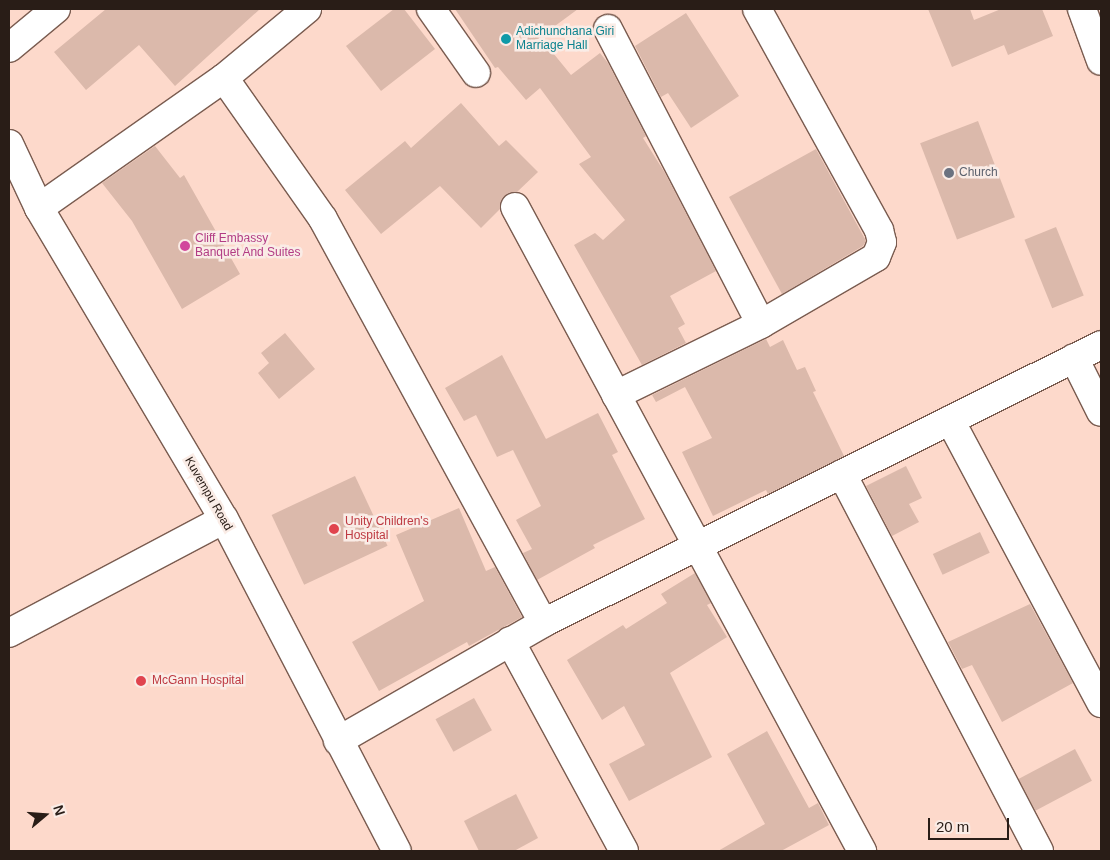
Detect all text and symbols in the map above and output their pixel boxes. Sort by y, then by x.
place label: Adichunchana Giri Marriage Hall [516,25,614,53]
marker: Adichunchana Giri Marriage Hall [500,33,512,45]
place label: Church [959,166,998,180]
marker: Church [943,167,955,179]
place label: Cliff Embassy Banquet And Suites [195,232,301,260]
marker: Cliff Embassy Banquet And Suites [179,240,191,252]
street label: Kuvempu Road [181,455,235,533]
place label: Unity Children's Hospital [345,515,429,543]
marker: Unity Children's Hospital [327,522,341,536]
marker: McGann Hospital [134,674,148,688]
place label: McGann Hospital [152,674,244,688]
north arrow [20,790,70,840]
text: N [50,803,68,818]
scale bar [930,808,1011,840]
text: 20 m [936,818,969,835]

